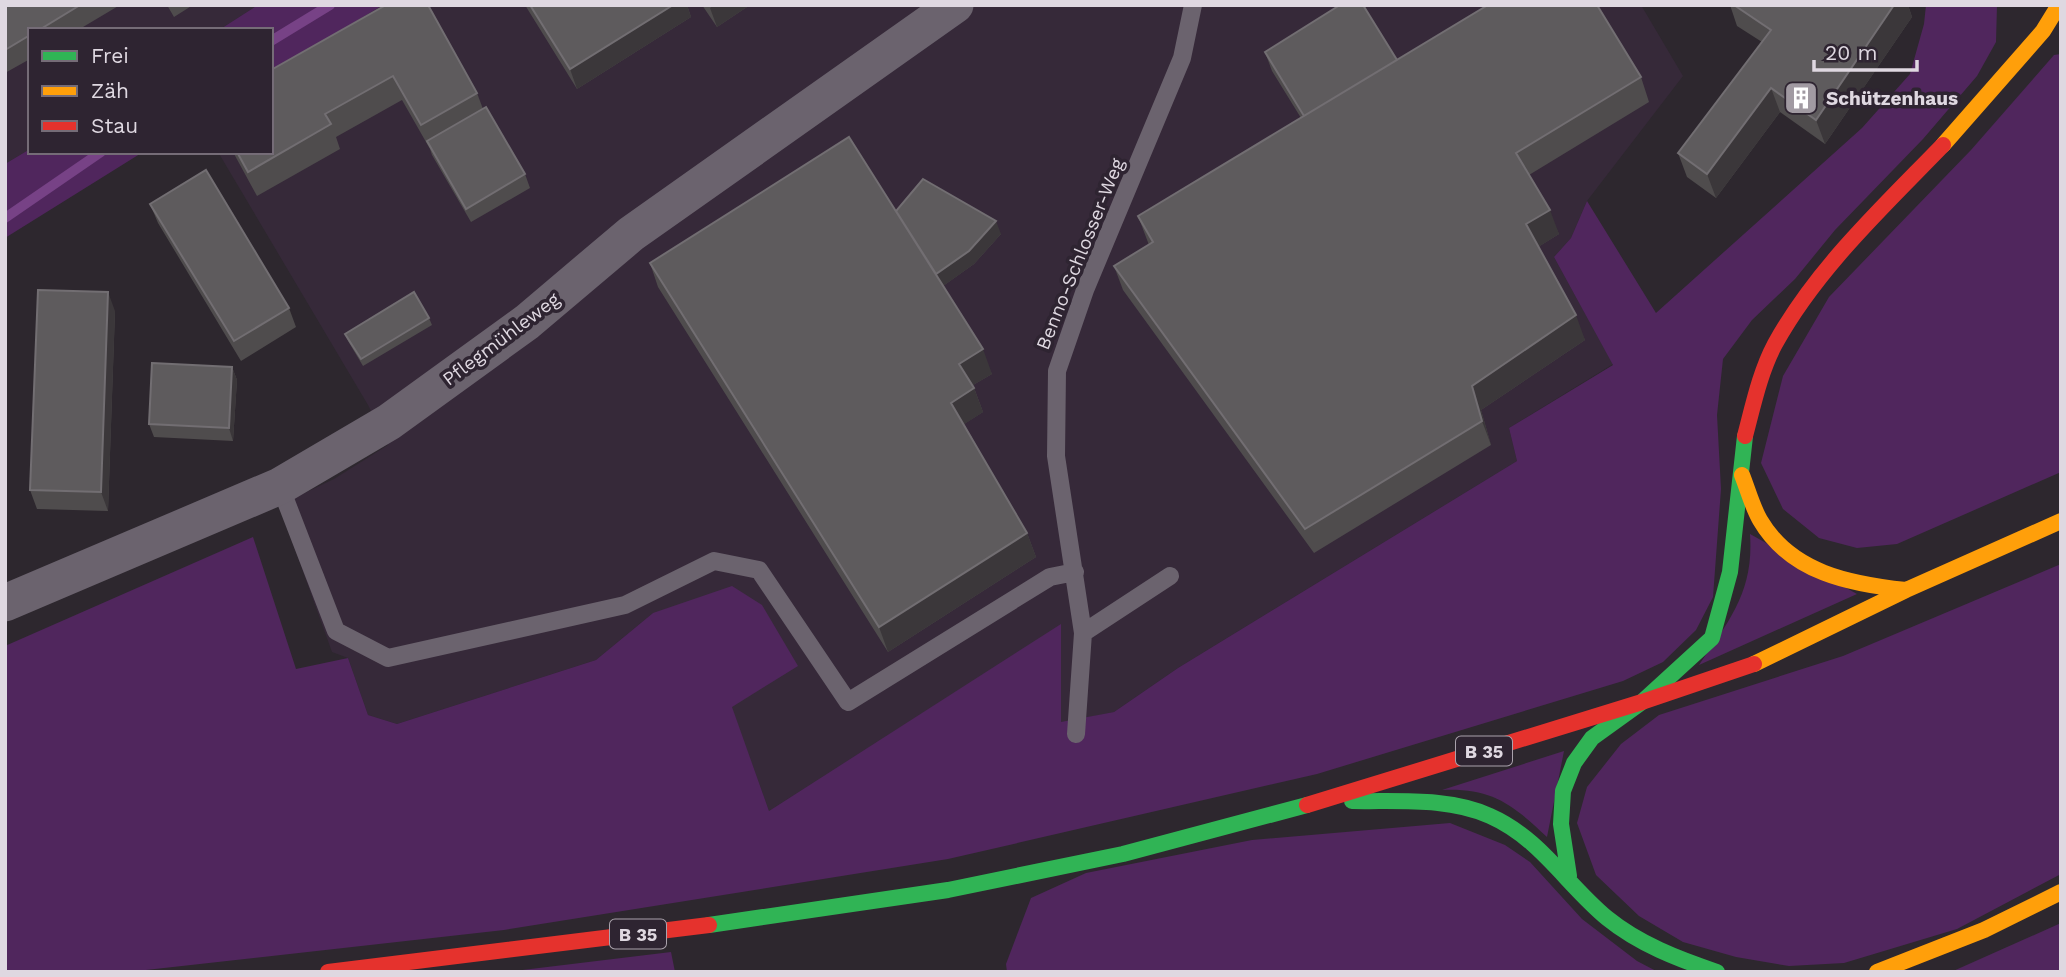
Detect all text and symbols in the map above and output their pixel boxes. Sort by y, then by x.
legend [28,28,273,154]
scale bar [1814,28,1917,72]
text: 20 m [1825,40,1877,65]
text: Frei [91,43,129,68]
text: Zäh [91,78,129,103]
building icon: Schützenhaus [1782,79,1820,117]
place label: Schützenhaus [1826,87,1958,110]
text: Stau [91,113,138,138]
street label: Benno-Schlosser-Weg [1031,154,1129,353]
street label: Pflegmühleweg [438,287,565,391]
road number: B 35 [1456,736,1512,766]
road number: B 35 [610,919,666,948]

